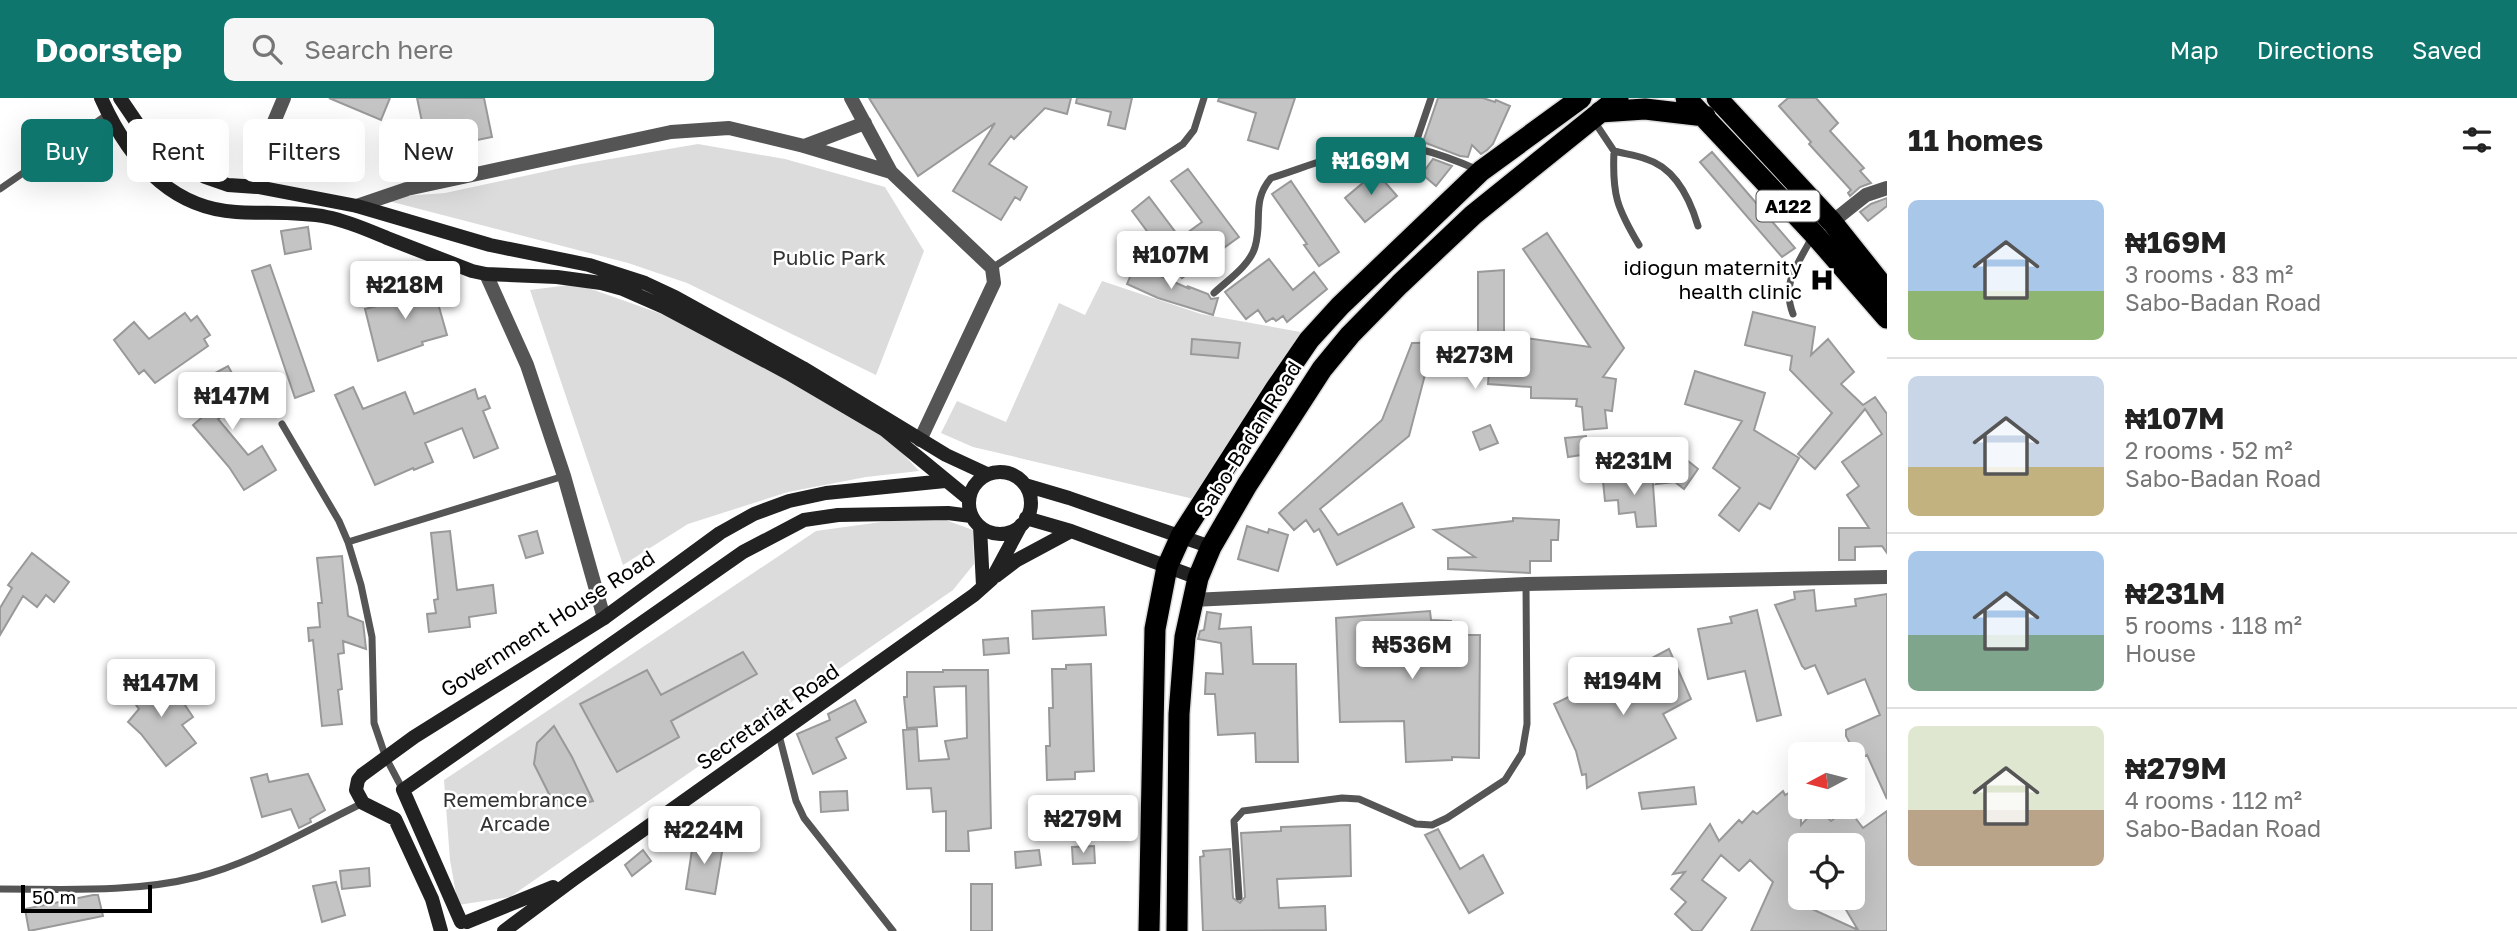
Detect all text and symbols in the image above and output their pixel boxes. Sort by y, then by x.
search box [224,18,714,81]
text: Doorstep [35,30,182,69]
icon: search [248,30,286,68]
text: Search here [304,34,453,65]
text: Map [2170,35,2219,64]
text: Directions [2257,35,2374,64]
text: Saved [2412,35,2482,64]
chip: Buy [21,119,113,182]
chip: Rent [127,119,229,182]
chip: Filters [243,119,365,182]
chip: New [379,119,478,182]
icon: filters [2458,121,2496,159]
text: 11 homes [1908,122,2043,158]
pin: ₦169M [1322,138,1420,197]
text: ₦169M [1332,146,1410,174]
road number: A122 [1756,190,1820,222]
text: ₦169M [2125,224,2227,260]
icon: home [1964,228,2048,312]
pin: ₦107M [1122,232,1220,291]
text: ₦107M [1133,240,1209,268]
park label: Public Park [772,244,886,270]
place label: idiogun maternity health clinic [1623,254,1802,304]
text: 3 rooms · 83 m² [2125,260,2293,288]
pin: ₦218M [356,262,454,321]
hospital icon: idiogun maternity health clinic [1808,266,1836,294]
text: ₦218M [366,270,444,298]
text: Sabo-Badan Road [2125,288,2321,316]
pin: ₦273M [1426,331,1524,391]
text: ₦273M [1436,340,1514,368]
street label: Sabo-Badan Road [1190,356,1307,521]
pin: ₦147M [183,372,281,432]
text: ₦147M [194,381,270,409]
text: ₦107M [2125,400,2225,436]
icon: home [1964,404,2048,488]
text: 2 rooms · 52 m² [2125,436,2292,464]
pin: ₦231M [1585,438,1683,497]
text: ₦231M [1596,446,1673,474]
text: Sabo-Badan Road [2125,464,2321,492]
street label: Government House Road [436,544,659,702]
text: ₦231M [2125,575,2225,611]
icon: home [1964,579,2048,663]
text: 5 rooms · 118 m² [2125,611,2302,639]
pin: ₦536M [1363,622,1461,681]
text: ₦536M [1372,630,1452,658]
text: House [2125,639,2196,667]
street label: Secretariat Road [691,657,844,775]
pin: ₦194M [1574,658,1672,717]
pin: ₦147M [112,660,210,719]
text: ₦194M [1584,666,1662,694]
text: ₦147M [123,668,199,696]
north arrow [1788,742,1866,819]
map controls [1788,742,1865,910]
text: ₦279M [2125,750,2227,786]
icon: home [1964,754,2048,838]
park label: Remembrance Arcade [443,786,587,836]
text: 4 rooms · 112 m² [2125,786,2302,814]
pin: ₦279M [1034,796,1132,855]
text: ₦279M [1044,804,1122,832]
pin: ₦224M [655,806,753,866]
text: Sabo-Badan Road [2125,814,2321,842]
text: ₦224M [664,815,744,843]
button: locate [1788,833,1865,910]
scale bar [21,882,152,914]
text: 50 m [32,885,76,908]

